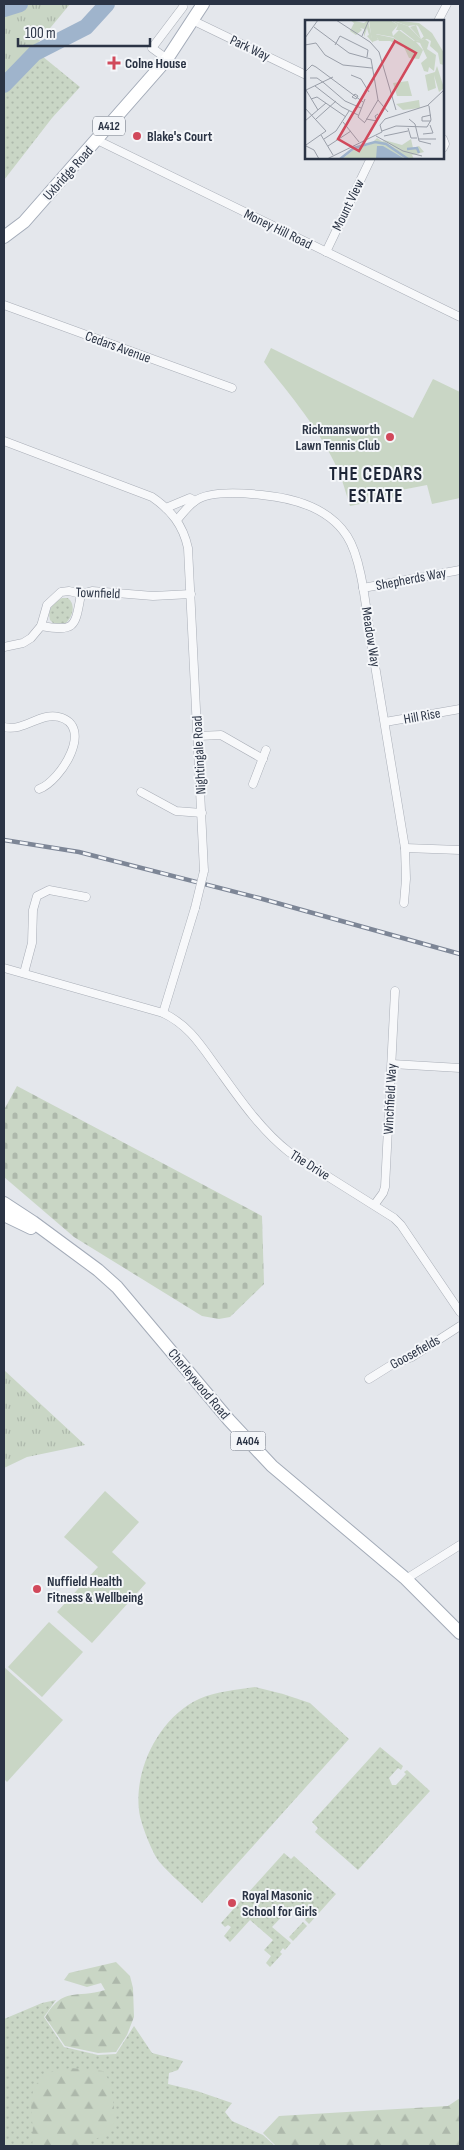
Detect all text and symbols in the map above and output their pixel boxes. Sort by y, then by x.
scale bar [18,15,150,47]
inset map [305,20,444,159]
text: 100 m [25,24,56,43]
street label: Park Way [227,31,273,65]
place label: Colne House [125,55,186,72]
marker: Colne House [107,56,121,70]
road number: A412 [93,116,125,136]
place label: Blake's Court [147,128,213,145]
marker: Blake's Court [131,130,143,142]
street label: Uxbridge Road [39,142,97,204]
street label: Mount View [328,176,368,233]
street label: Money Hill Road [241,205,315,253]
street label: Cedars Avenue [83,327,153,367]
place label: Rickmansworth Lawn Tennis Club [296,421,380,454]
marker: Rickmansworth Lawn Tennis Club [384,431,396,443]
district label: THE CEDARS ESTATE [329,463,423,508]
street label: Shepherds Way [374,564,448,594]
street label: Townfield [75,584,121,602]
street label: Meadow Way [358,606,384,669]
street label: Hill Rise [402,704,442,728]
street label: Nightingale Road [188,715,210,795]
street label: Winchfield Way [380,1062,400,1135]
street label: The Drive [287,1146,333,1184]
street label: Goosefields [387,1331,443,1373]
street label: Chorleywood Road [165,1345,234,1423]
road number: A404 [230,1432,266,1450]
place label: Nuffield Health Fitness & Wellbeing [47,1573,143,1606]
marker: Nuffield Health Fitness & Wellbeing [31,1583,43,1595]
place label: Royal Masonic School for Girls [242,1887,317,1920]
marker: Royal Masonic School for Girls [226,1897,238,1909]

